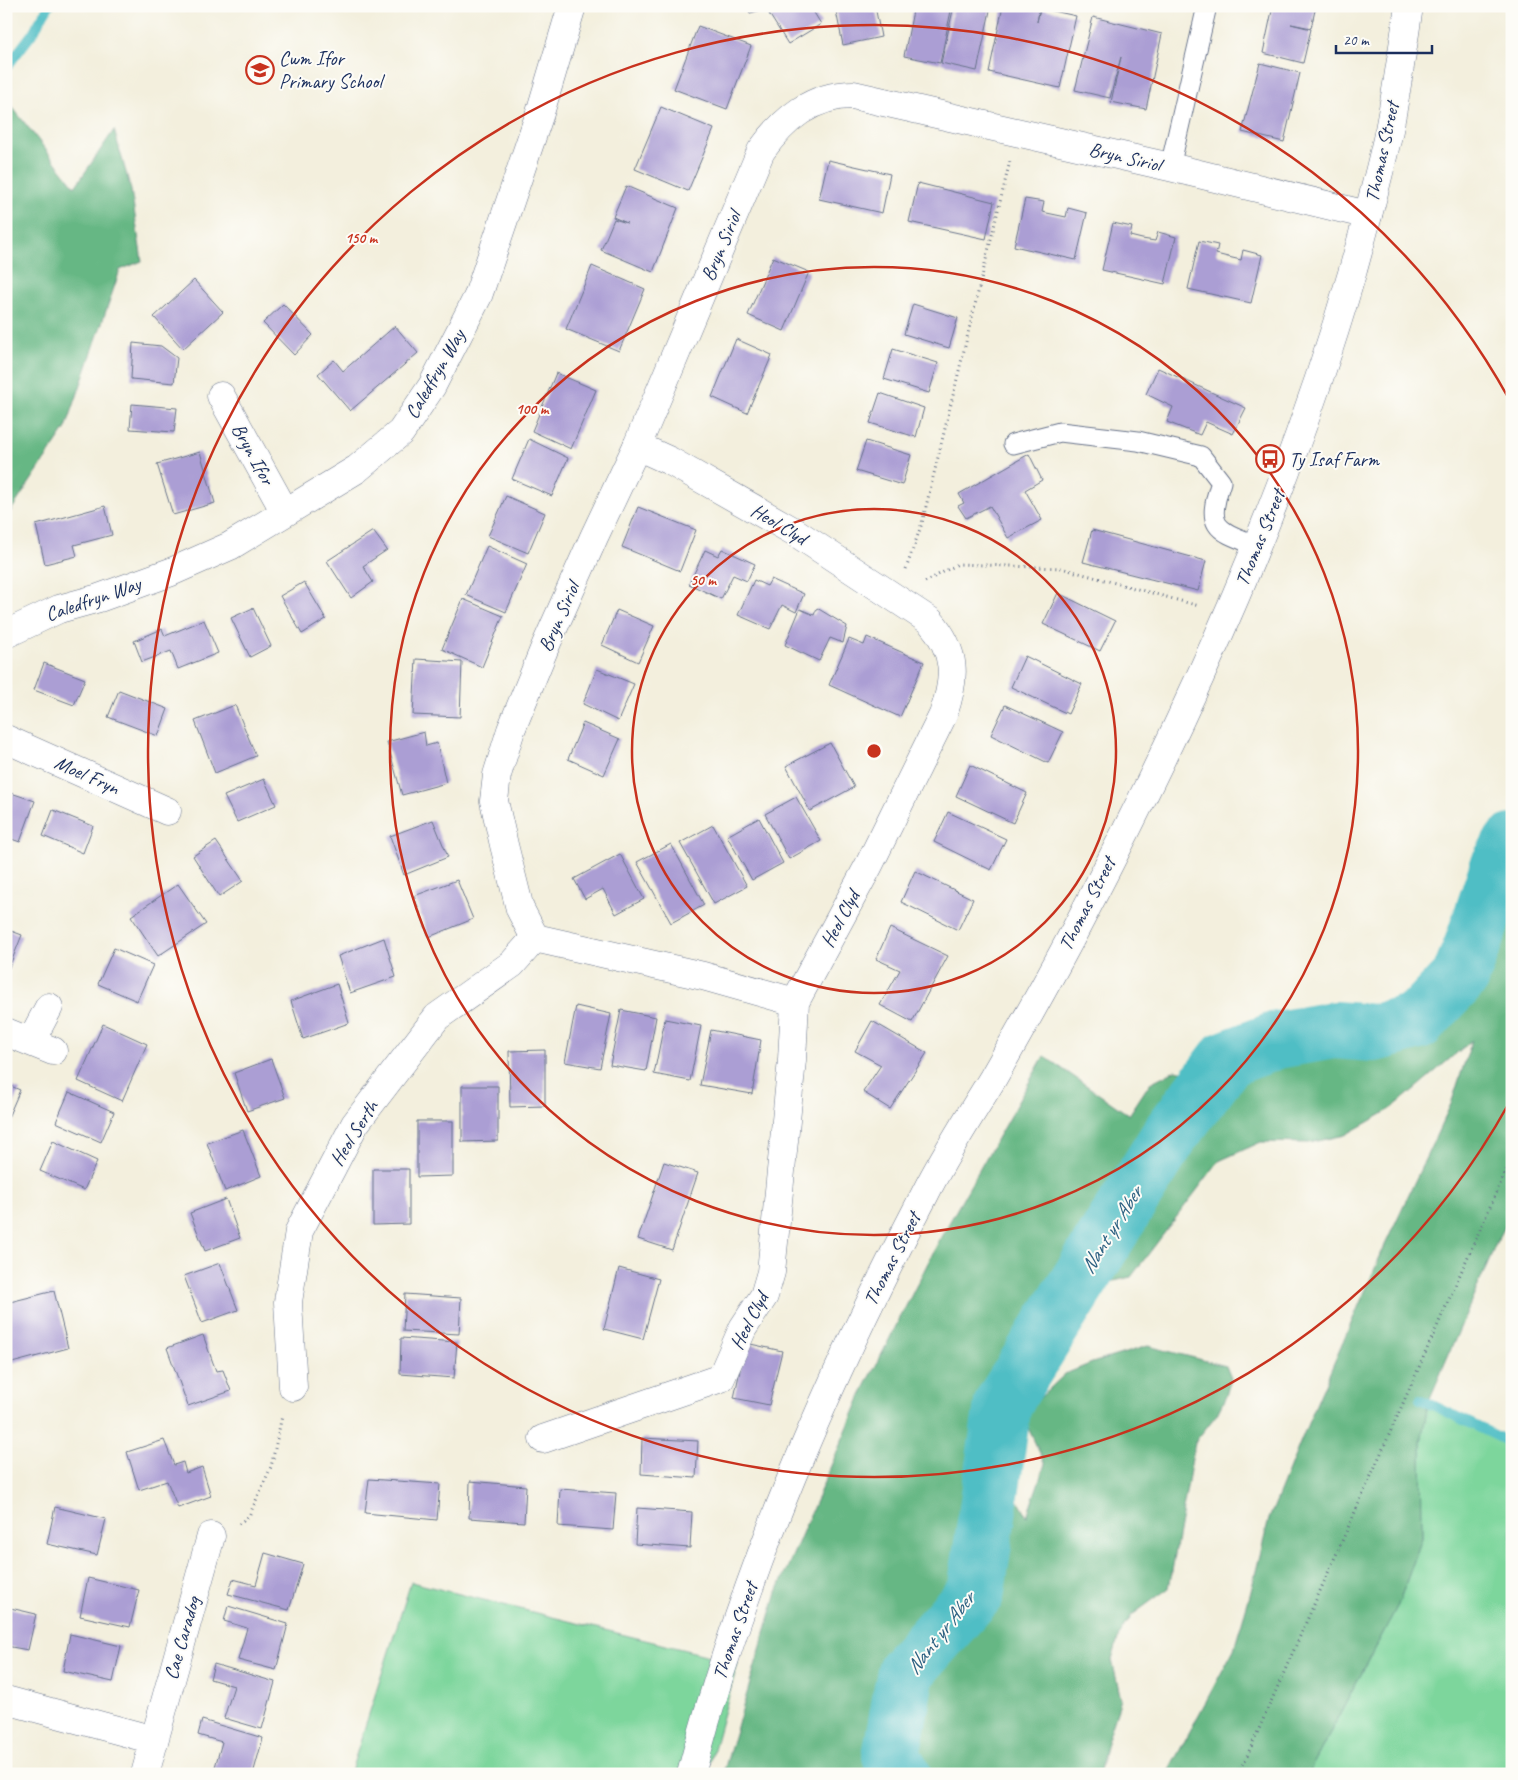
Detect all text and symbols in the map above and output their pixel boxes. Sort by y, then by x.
scale bar [1336,22,1432,54]
text: 20 m [1343,31,1370,50]
place label: Cwm Ifor Primary School [279,46,385,94]
school or university icon: Cwm Ifor Primary School [245,55,275,85]
street label: Thomas Street [1359,97,1405,204]
street label: Bryn Siriol [1087,137,1167,178]
street label: Bryn Siriol [695,204,748,285]
text: 150 m [345,229,379,248]
street label: Caledfryn Way [399,323,472,423]
text: 100 m [516,400,550,419]
street label: Bryn Ifor [226,419,281,491]
bus stop icon: Ty Isaf Farm [1255,444,1285,474]
place label: Ty Isaf Farm [1289,447,1381,472]
street label: Thomas Street [1229,483,1292,590]
street label: Heol Clyd [747,498,814,552]
street label: Caledfryn Way [42,570,146,627]
text: 50 m [690,571,717,590]
street label: Bryn Siriol [533,575,587,655]
centre of rings [865,742,883,760]
street label: Moel Fryn [51,750,124,801]
street label: Thomas Street [1053,850,1123,955]
street label: Heol Clyd [815,884,867,952]
street label: Heol Serth [324,1094,385,1170]
water label: Nant yr Aber [1074,1179,1150,1278]
street label: Thomas Street [858,1205,928,1310]
street label: Heol Clyd [724,1285,775,1354]
street label: Thomas Street [707,1576,764,1683]
water label: Nant yr Aber [900,1584,982,1679]
street label: Cae Caradog [158,1592,206,1682]

